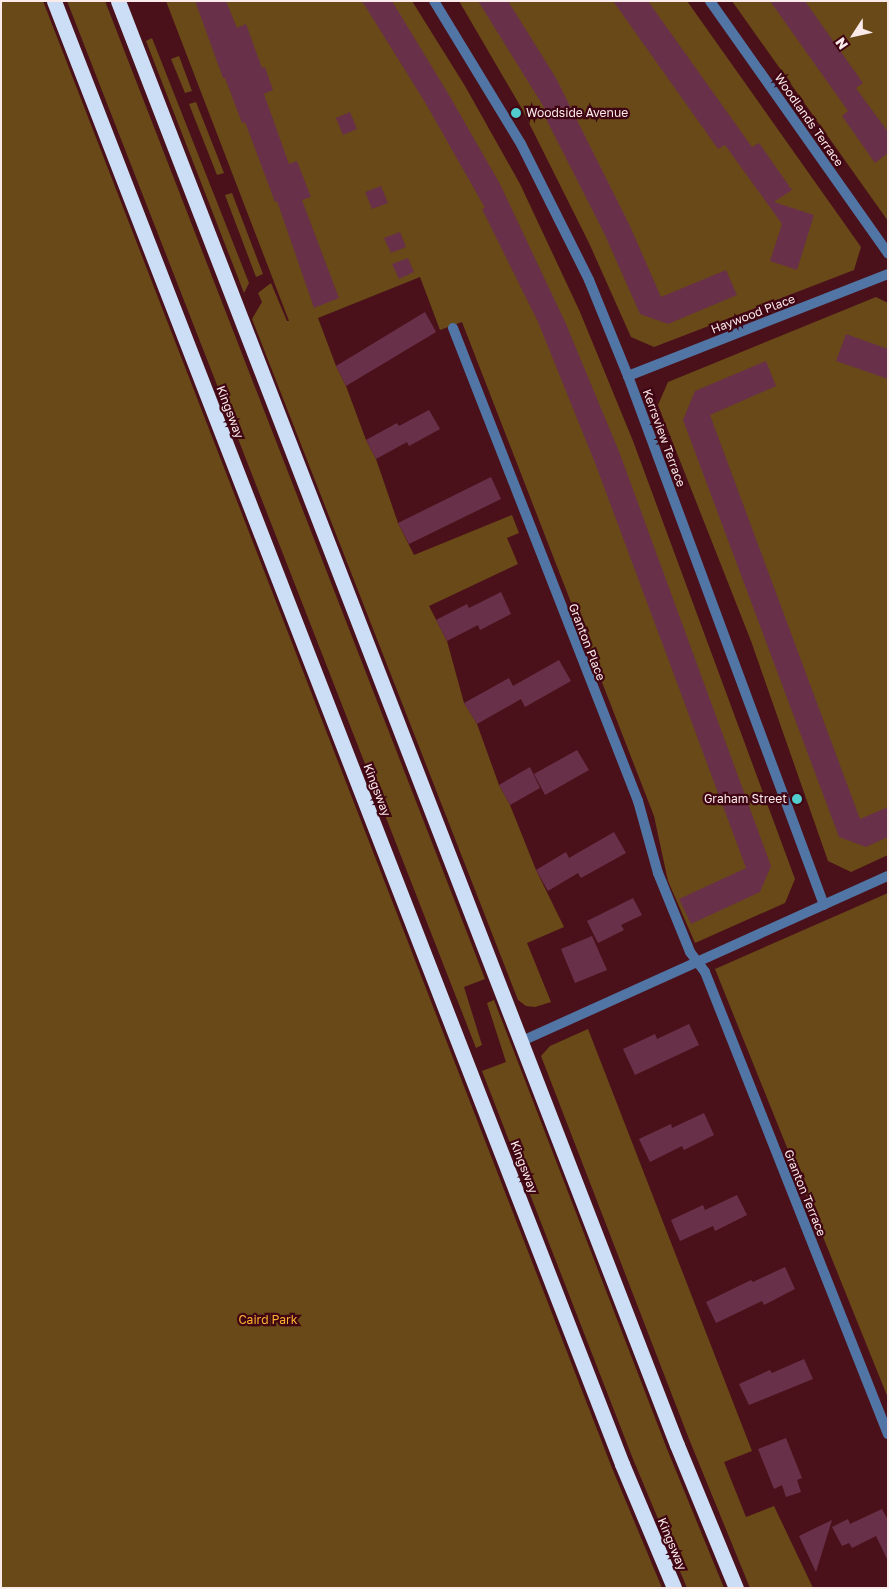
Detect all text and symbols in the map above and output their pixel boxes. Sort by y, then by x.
north arrow [829,10,879,60]
text: N [831,35,851,53]
street label: Woodlands Terrace [771,71,847,169]
place label: Woodside Avenue [526,106,628,120]
marker: Woodside Avenue [510,107,522,119]
street label: Haywood Place [709,291,797,337]
street label: Kingsway [213,384,247,440]
street label: Kerrsview Terrace [640,387,688,489]
street label: Granton Place [566,601,608,683]
street label: Kingsway [360,762,394,818]
place label: Graham Street [704,792,787,806]
marker: Graham Street [791,793,803,805]
street label: Kingsway [507,1139,541,1195]
street label: Granton Terrace [781,1148,829,1238]
park label: Caird Park [238,1313,298,1327]
street label: Kingsway [655,1516,689,1572]

